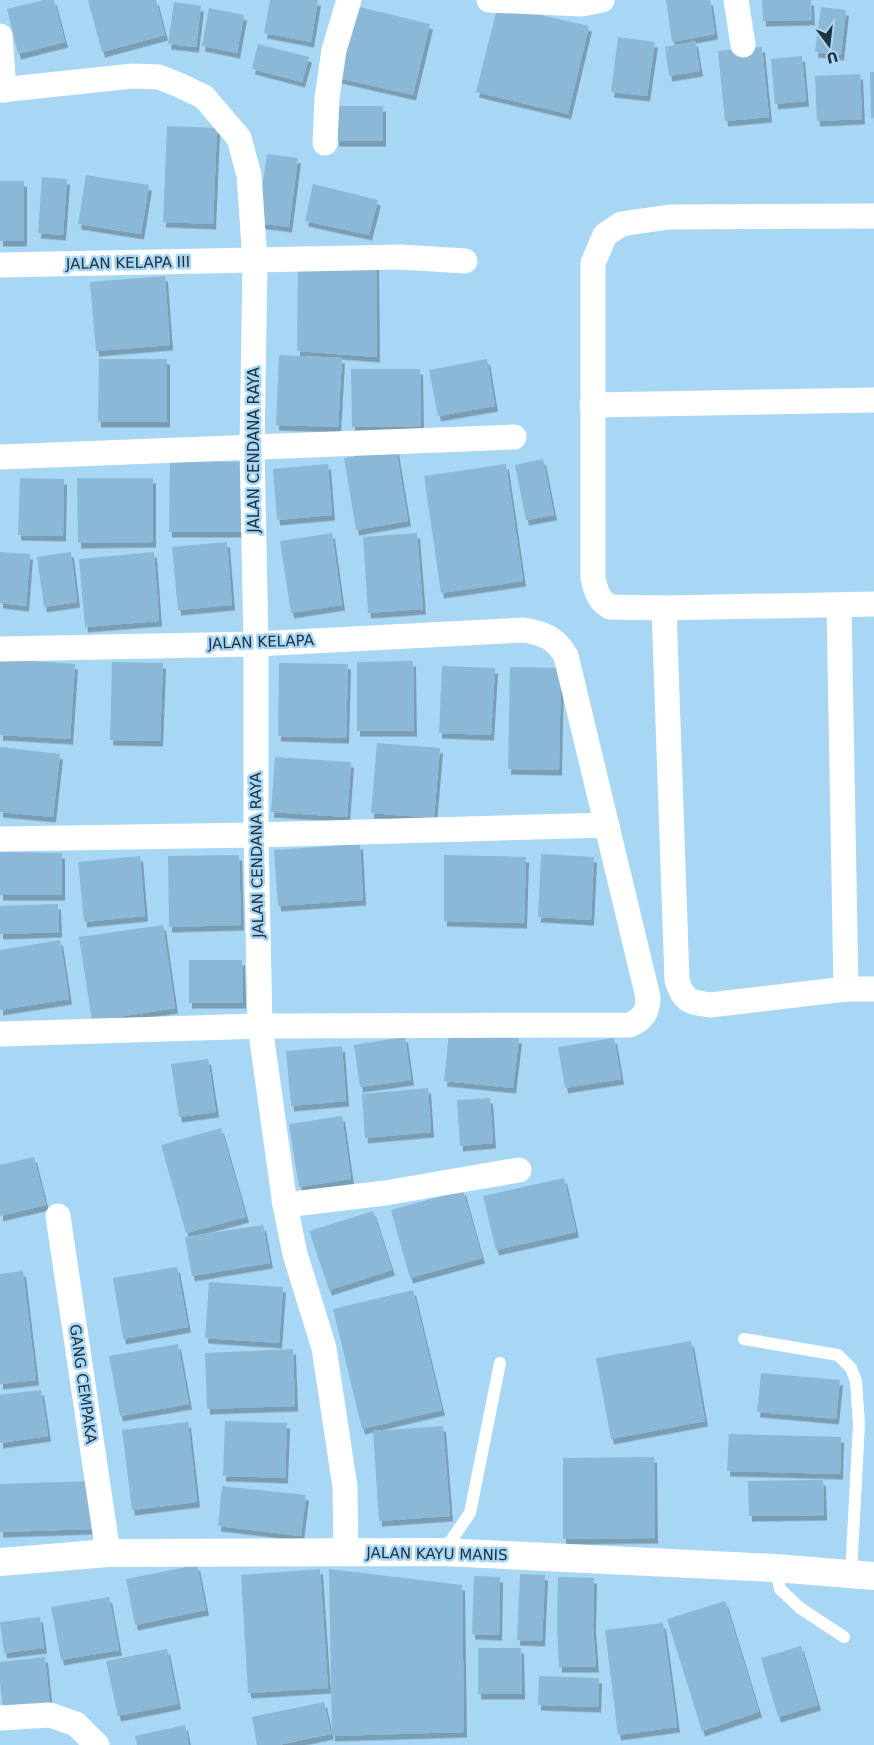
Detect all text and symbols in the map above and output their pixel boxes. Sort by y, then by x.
north arrow [804,20,854,70]
text: U [825,48,840,67]
street label: JALAN KELAPA III [65,253,190,273]
street label: JALAN CENDANA RAYA [245,367,263,534]
street label: JALAN KELAPA [207,631,315,653]
street label: JALAN CENDANA RAYA [247,771,267,939]
street label: GANG CEMPAKA [66,1323,100,1446]
street label: JALAN KAYU MANIS [365,1544,508,1564]

